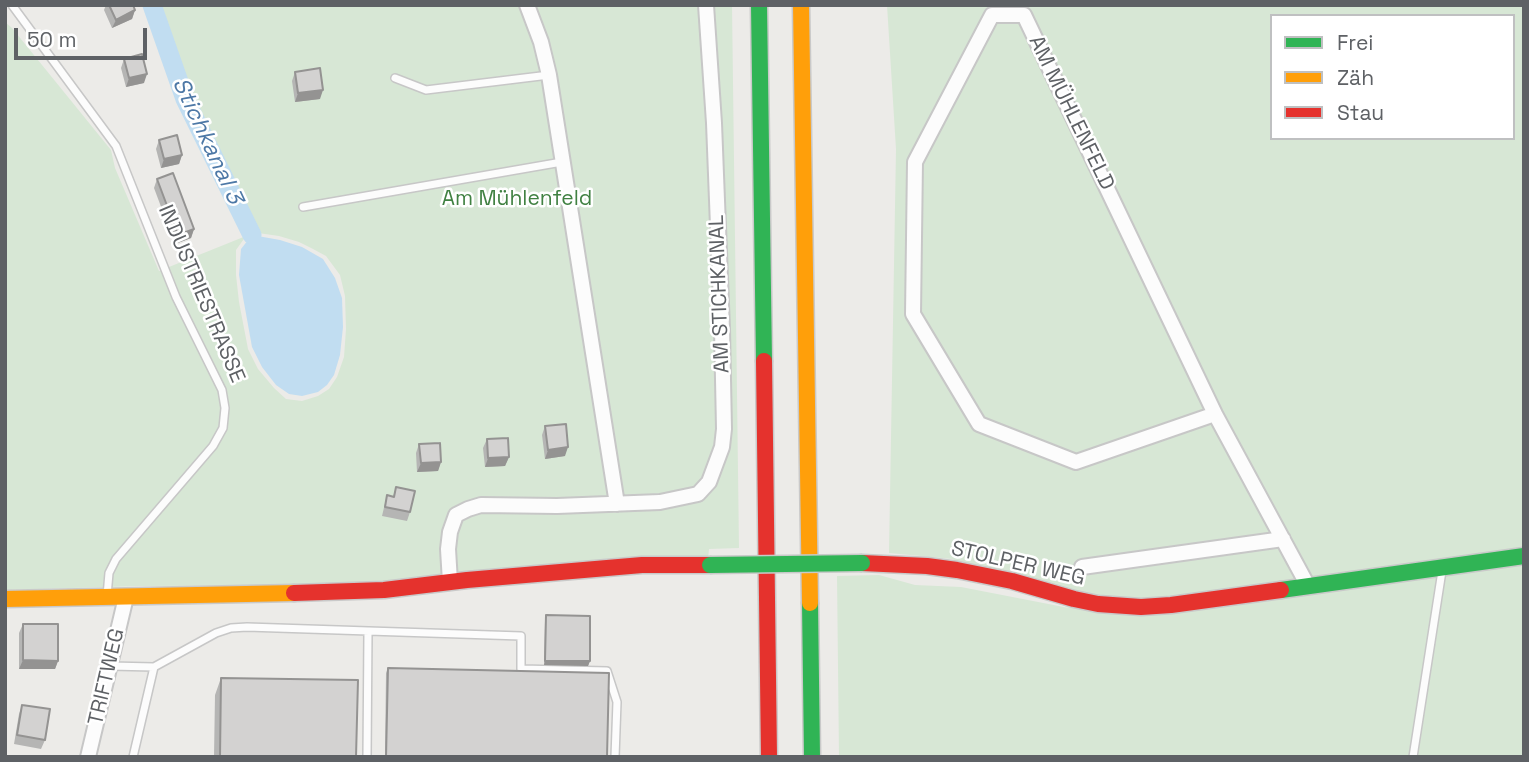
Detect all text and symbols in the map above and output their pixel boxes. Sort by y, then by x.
scale bar [18,14,150,58]
legend [1270,14,1515,140]
text: 50 m [27,26,77,53]
text: Frei [1337,29,1373,56]
street label: AM MÜHLENFELD [1023,32,1119,194]
text: Zäh [1337,64,1374,91]
water label: Stichkanal 3 [166,73,248,209]
text: Stau [1337,99,1384,126]
park label: Am Mühlenfeld [442,186,592,212]
street label: INDUSTRIESTRASSE [152,201,250,387]
street label: AM STICHKANAL [705,214,735,374]
street label: STOLPER WEG [949,536,1087,592]
street label: TRIFTWEG [84,626,130,728]

